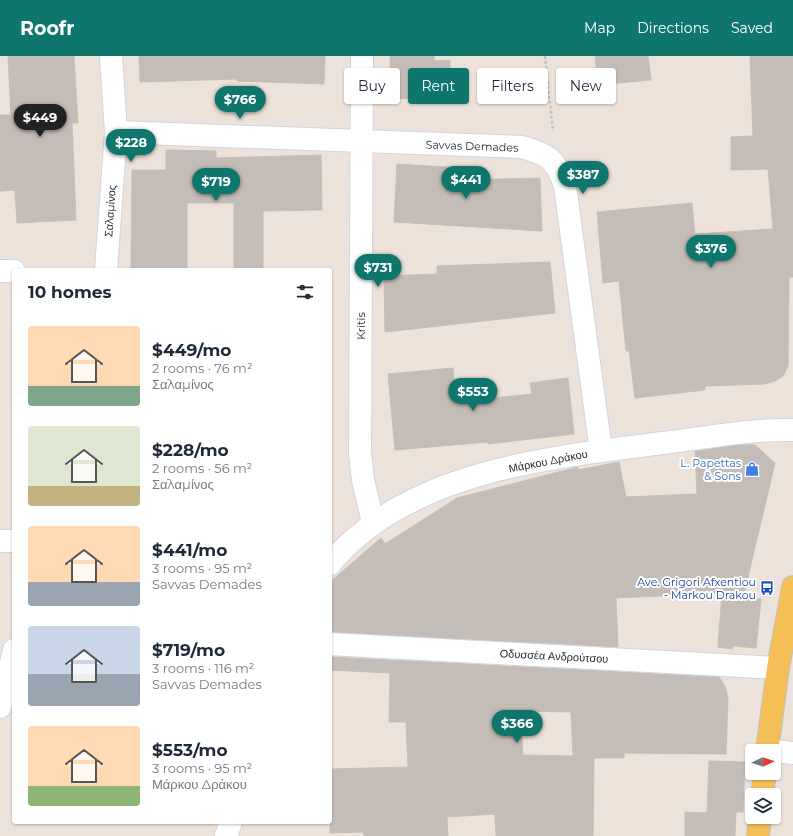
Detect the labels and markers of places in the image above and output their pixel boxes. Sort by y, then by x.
pin: $766 [216,86,264,120]
pin: $449 [16,104,64,138]
pin: $228 [107,129,155,163]
pin: $387 [559,161,607,195]
pin: $441 [442,166,490,200]
pin: $719 [192,168,240,202]
pin: $376 [687,235,735,269]
pin: $731 [354,254,402,288]
pin: $553 [449,378,497,412]
place label: L. Papettas & Sons [680,456,742,483]
shop icon: L. Papettas & Sons [744,461,760,477]
place label: Ave. Grigori Afxentiou - Markou Drakou [637,575,756,602]
bus stop icon: Ave. Grigori Afxentiou - Markou Drakou [759,580,775,596]
pin: $366 [493,710,541,744]

